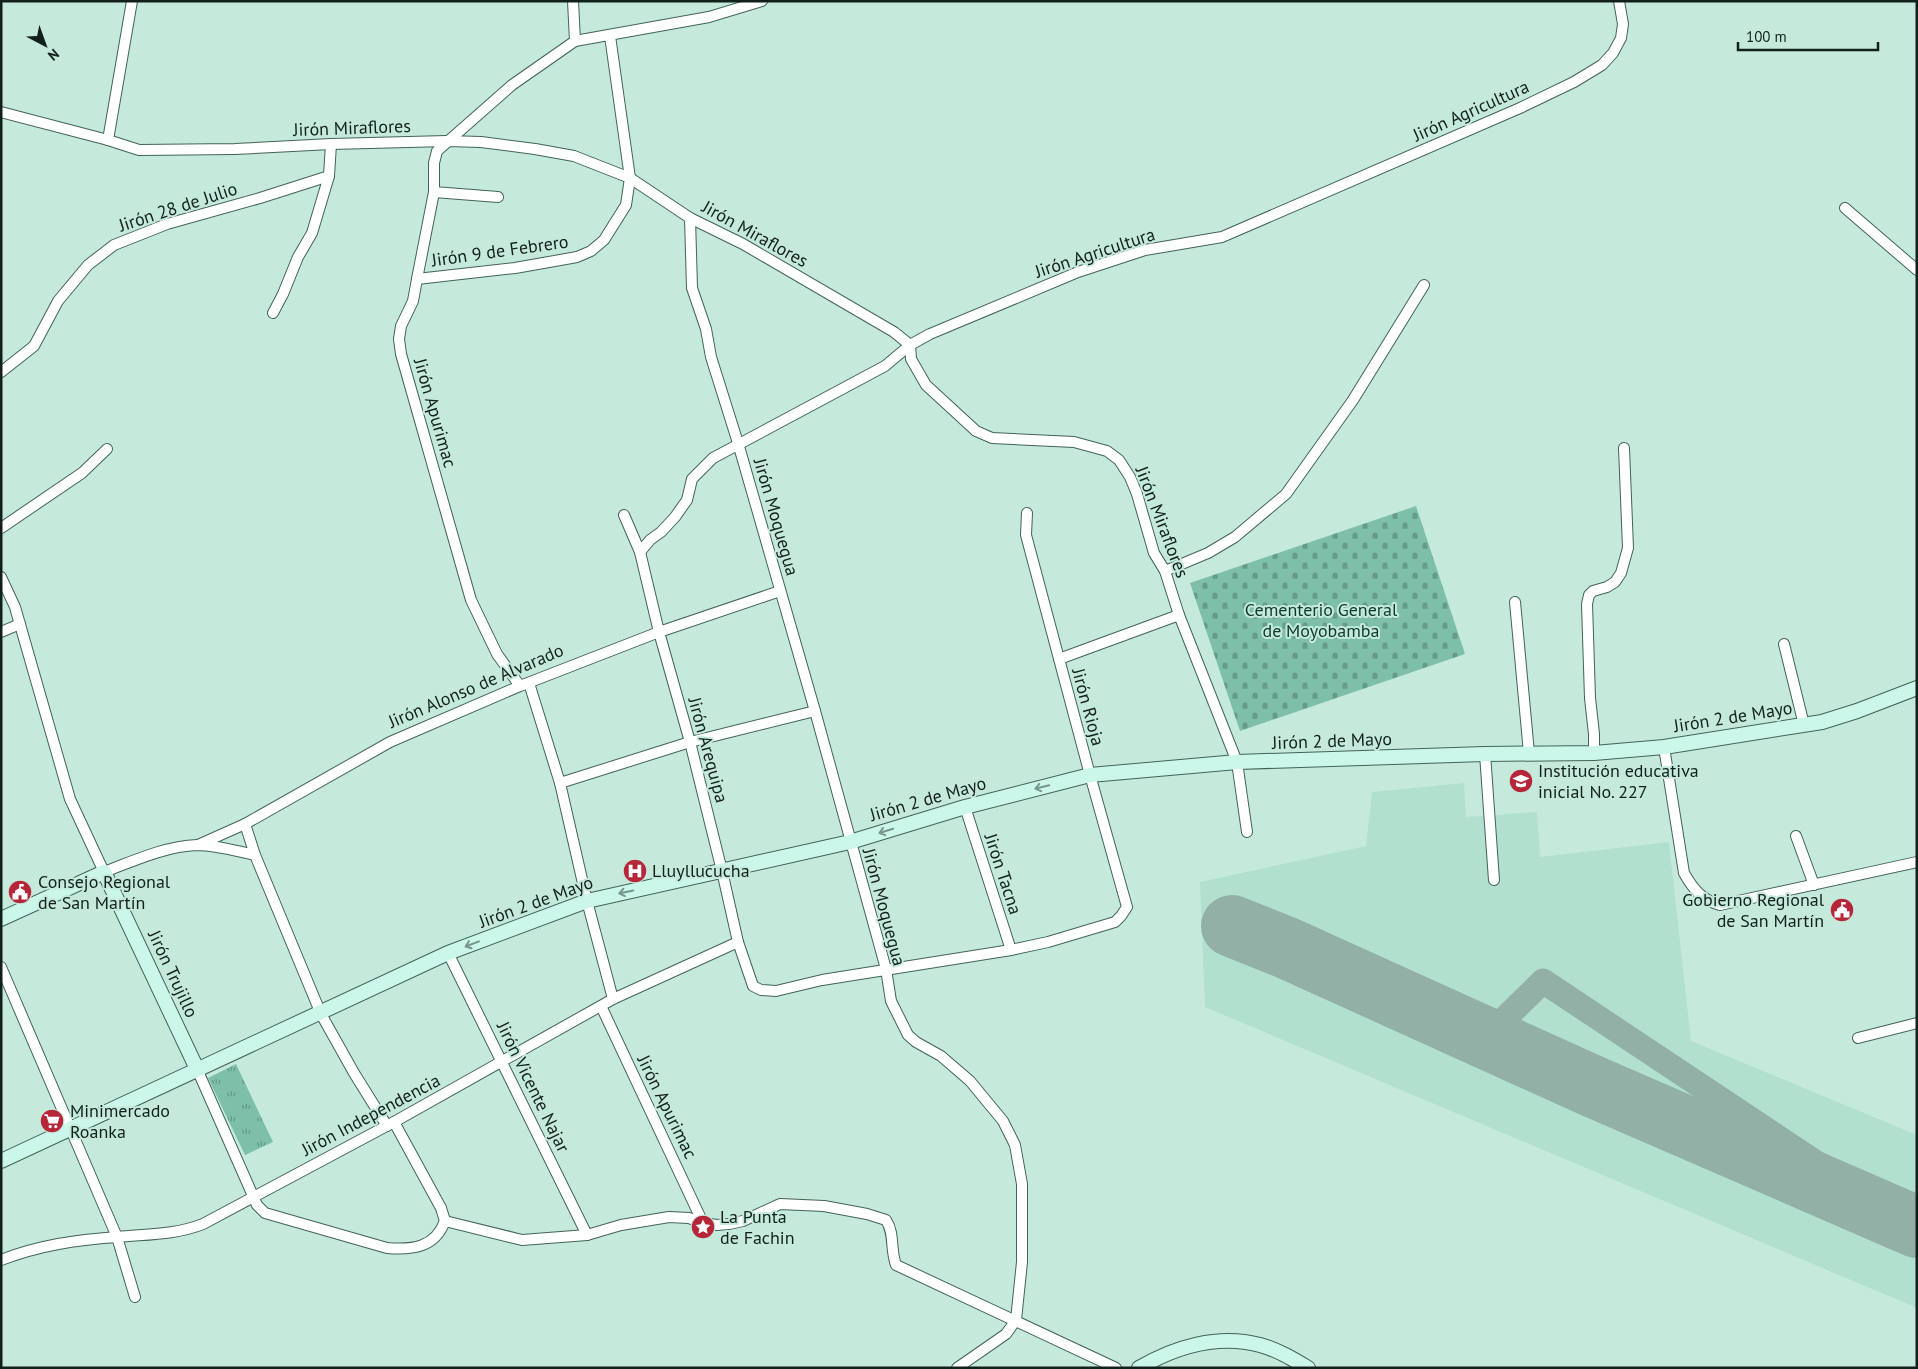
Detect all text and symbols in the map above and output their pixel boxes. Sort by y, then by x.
north arrow [20,20,70,70]
scale bar [1738,20,1878,52]
text: 100 m [1746,27,1787,46]
text: N [44,45,63,65]
street label: Jirón Agricultura [1408,75,1532,147]
street label: Jirón Miraflores [292,114,411,141]
street label: Jirón 28 de Julio [115,177,240,237]
street label: Jirón Miraflores [697,195,812,272]
street label: Jirón Agricultura [1031,222,1158,283]
street label: Jirón 9 de Febrero [429,230,570,272]
street label: Jirón Apurimac [409,355,462,470]
street label: Jirón Moquegua [748,455,804,578]
street label: Jirón Miraflores [1130,462,1194,581]
park label: Cementerio General de Moyobamba [1245,598,1398,642]
street label: Jirón Alonso de Alvarado [384,638,567,733]
street label: Jirón Rioja [1067,665,1110,748]
street label: Jirón Arequipa [683,694,734,805]
street label: Jirón 2 de Mayo [1671,696,1794,737]
street label: Jirón 2 de Mayo [1271,727,1392,754]
place label: Institución educativa inicial No. 227 [1538,759,1699,803]
school or university icon: Institución educativa inicial No. 227 [1508,768,1534,794]
street label: Jirón 2 de Mayo [866,771,989,826]
one-way arrow [1035,783,1051,792]
one-way arrow [878,827,894,837]
street label: Jirón Tacna [979,829,1027,917]
street label: Jirón Moquegua [857,844,911,968]
hospital icon: Lluyllucucha [622,858,648,884]
place label: Lluyllucucha [652,859,750,882]
place label: Consejo Regional de San Martín [38,870,171,914]
street label: Jirón 2 de Mayo [475,870,596,933]
public building icon: Consejo Regional de San Martín [7,879,33,905]
one-way arrow [618,888,634,897]
place label: Gobierno Regional de San Martín [1682,888,1825,932]
public building icon: Gobierno Regional de San Martín [1829,897,1855,923]
street label: Jirón Trujillo [143,926,204,1021]
one-way arrow [465,940,480,949]
street label: Jirón Vicente Najar [491,1017,575,1156]
street label: Jirón Apurimac [632,1050,702,1162]
street label: Jirón Independencia [297,1068,444,1161]
place label: Minimercado Roanka [70,1099,170,1143]
supermarket icon: Minimercado Roanka [39,1108,65,1134]
place label: La Punta de Fachin [720,1205,795,1249]
place icon: La Punta de Fachin [690,1214,716,1240]

